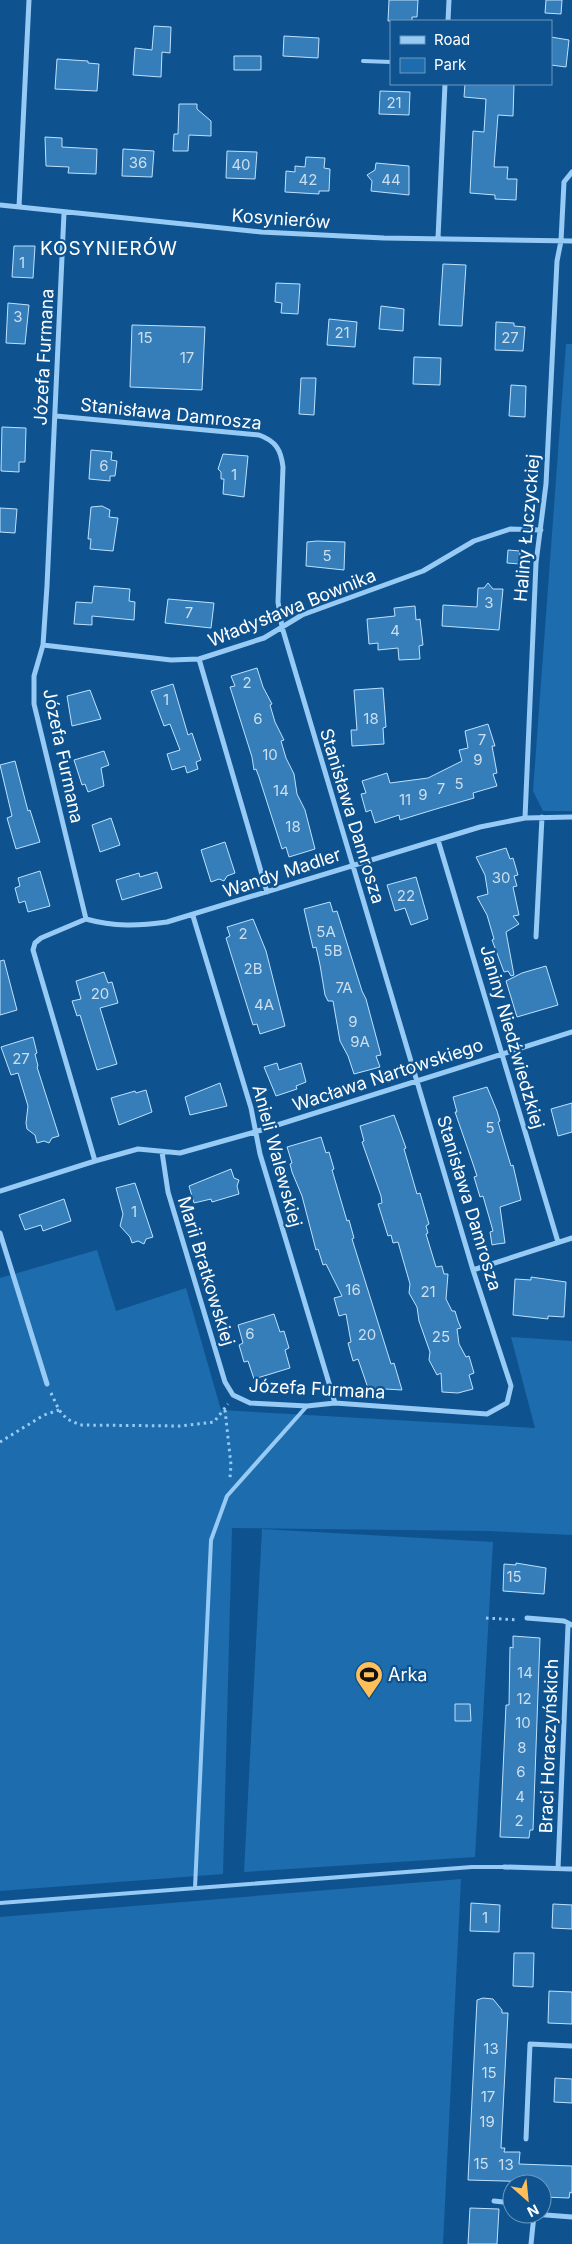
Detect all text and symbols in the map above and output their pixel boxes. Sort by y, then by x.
legend [390,20,552,85]
text: Road [434,30,470,49]
text: Park [434,55,467,74]
house number: 21 [386,93,402,112]
house number: 36 [129,153,147,172]
house number: 40 [231,155,251,174]
house number: 42 [299,170,317,189]
house number: 44 [381,170,401,189]
street label: Kosynierów [231,205,331,232]
district label: KOSYNIERÓW [40,237,178,260]
house number: 1 [19,253,25,272]
street label: Józefa Furmana [29,288,58,426]
house number: 3 [13,307,23,326]
house number: 21 [334,323,350,342]
house number: 15 [137,328,153,347]
house number: 27 [501,328,519,347]
house number: 17 [180,348,194,367]
street label: Stanisława Damrosza [79,394,263,433]
street label: Haliny Łuczyckiej [510,453,543,603]
house number: 6 [99,456,109,475]
house number: 1 [231,465,237,484]
house number: 5 [322,546,332,565]
street label: Władysława Bownika [205,564,379,651]
house number: 3 [484,593,494,612]
house number: 7 [185,603,193,622]
house number: 4 [390,621,400,640]
house number: 2 [242,673,252,692]
street label: Józefa Furmana [39,687,88,825]
house number: 1 [163,690,169,709]
house number: 6 [253,709,263,728]
house number: 18 [363,709,379,728]
street label: Stanisława Damrosza [316,726,389,906]
house number: 7 [478,730,486,749]
house number: 10 [262,745,278,764]
house number: 9 [473,750,483,769]
house number: 5 [454,774,464,793]
house number: 7 [437,779,445,798]
house number: 14 [273,781,289,800]
house number: 9 [418,785,428,804]
house number: 11 [399,790,411,809]
house number: 18 [285,817,301,836]
street label: Wandy Madler [220,843,344,901]
house number: 30 [492,868,510,887]
house number: 22 [397,886,415,905]
house number: 5A [316,922,336,941]
house number: 2 [238,924,248,943]
house number: 5B [324,941,342,960]
street label: Janiny Niedźwiedzkiej [476,943,549,1131]
house number: 2B [244,959,262,978]
house number: 7A [335,978,353,997]
house number: 20 [91,984,109,1003]
house number: 4A [254,995,274,1014]
house number: 9 [348,1012,358,1031]
house number: 9A [350,1032,370,1051]
street label: Wacława Nartowskiego [290,1034,486,1115]
house number: 27 [12,1049,30,1068]
street label: Anieli Walewskiej [248,1082,307,1229]
street label: Stanisława Damrosza [433,1113,506,1293]
house number: 5 [485,1118,495,1137]
street label: Marii Bratkowskiej [174,1194,239,1348]
house number: 1 [131,1202,137,1221]
house number: 16 [345,1280,361,1299]
house number: 21 [420,1282,436,1301]
house number: 6 [245,1324,255,1343]
house number: 20 [358,1325,376,1344]
house number: 25 [432,1327,450,1346]
street label: Józefa Furmana [248,1374,386,1403]
house number: 15 [506,1567,522,1586]
street label: Braci Horaczyńskich [535,1658,562,1834]
sports icon: Arka [354,1660,384,1699]
house number: 14 [517,1663,533,1682]
place label: Arka [388,1664,427,1685]
house number: 12 [516,1689,532,1708]
house number: 10 [515,1713,531,1732]
house number: 8 [517,1738,527,1757]
house number: 6 [516,1762,526,1781]
house number: 4 [515,1787,525,1806]
house number: 2 [514,1811,524,1830]
house number: 1 [482,1908,488,1927]
house number: 13 [483,2039,499,2058]
house number: 15 [481,2063,497,2082]
house number: 17 [481,2087,495,2106]
house number: 19 [479,2112,495,2131]
house number: 15 [473,2154,489,2173]
house number: 13 [498,2155,514,2174]
north arrow [502,2174,552,2224]
text: N [525,2201,542,2221]

